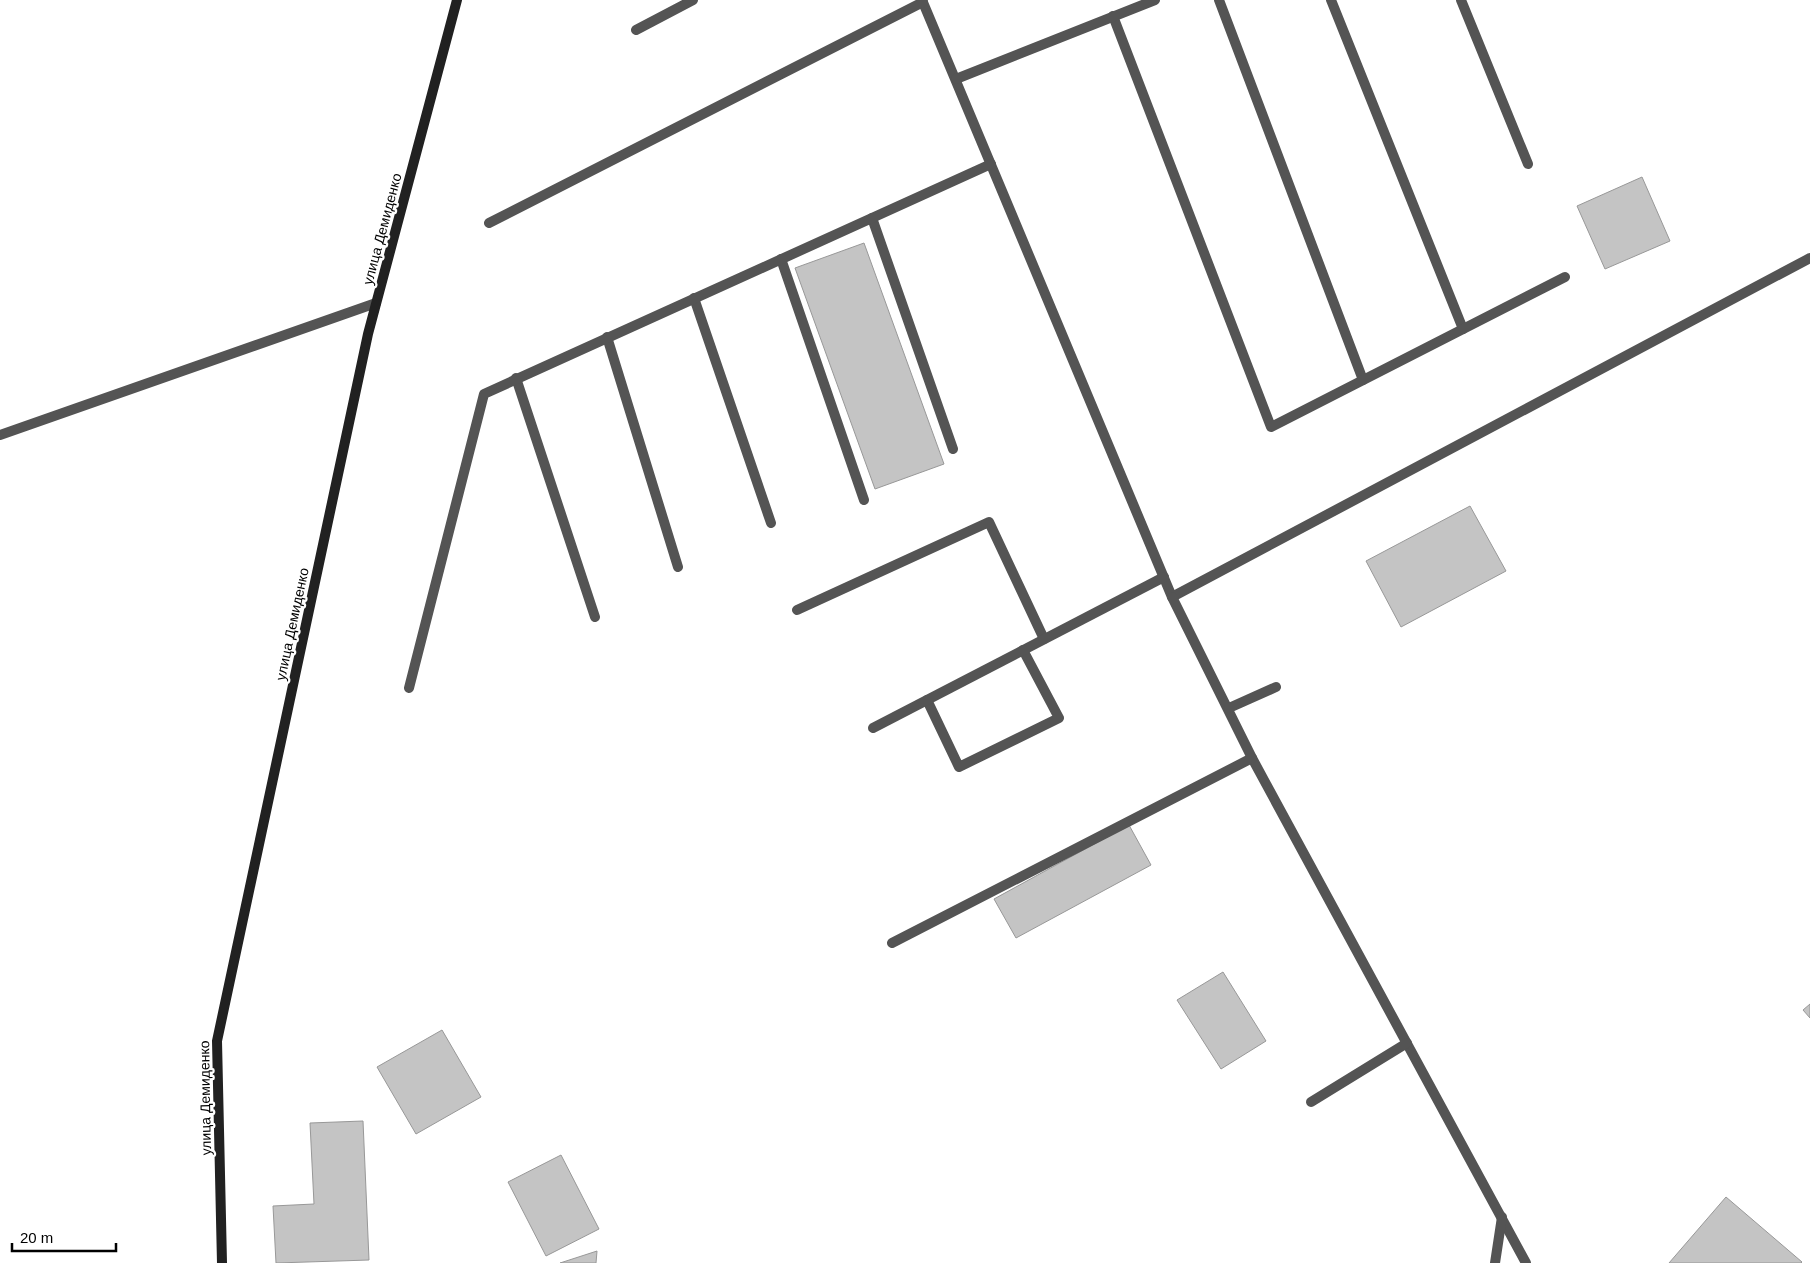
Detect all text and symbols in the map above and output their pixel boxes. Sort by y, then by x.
street label: улица Демиденко [359,171,405,287]
street label: улица Демиденко [272,566,312,682]
street label: улица Демиденко [196,1040,214,1156]
scale bar [12,1220,116,1252]
text: 20 m [20,1229,53,1246]

